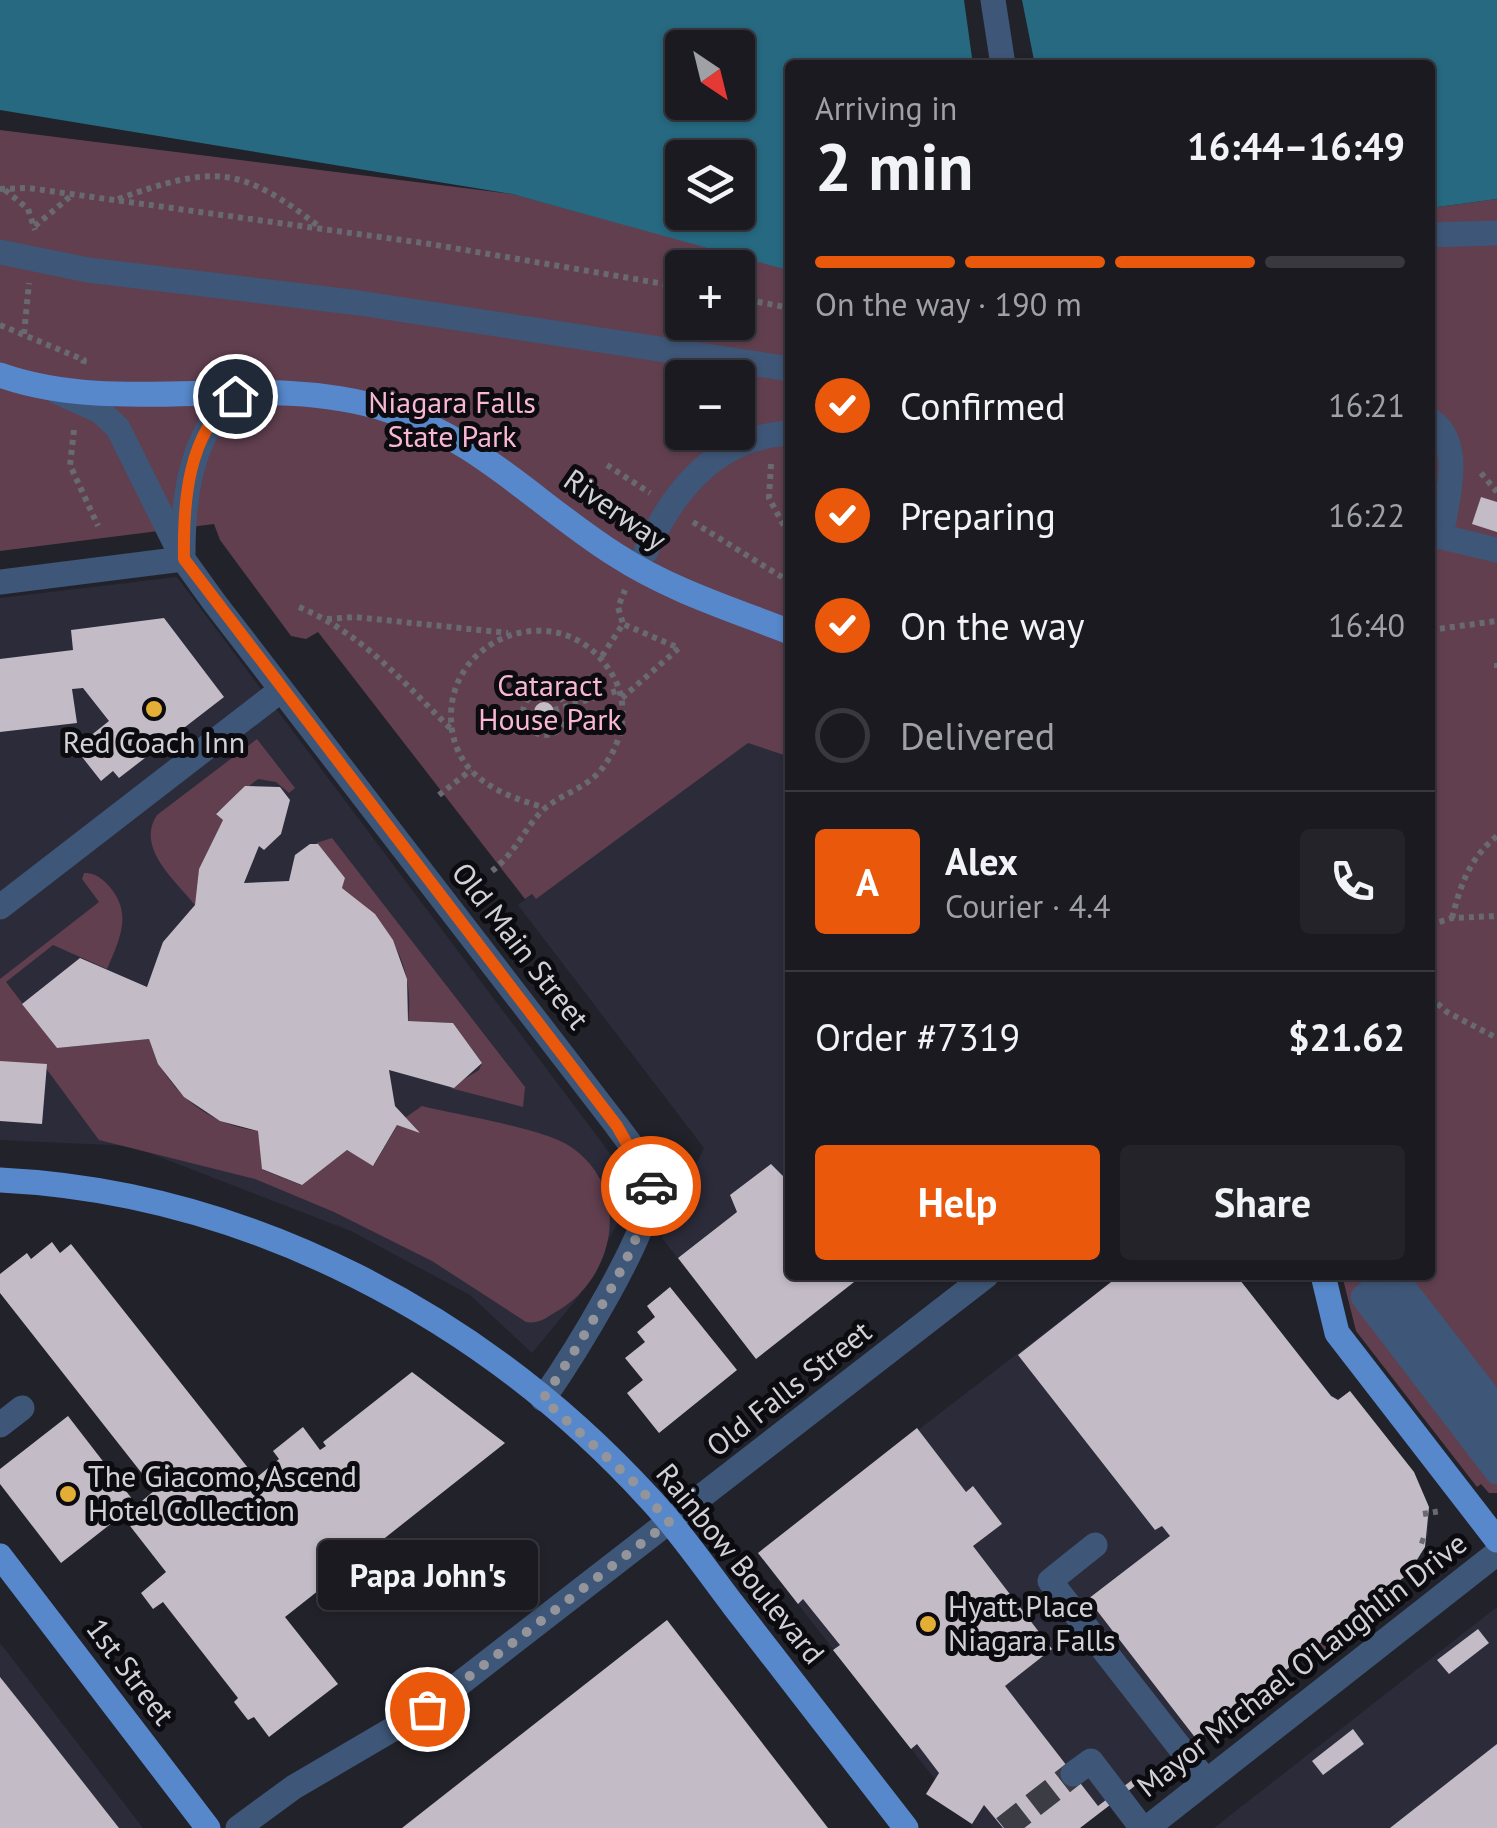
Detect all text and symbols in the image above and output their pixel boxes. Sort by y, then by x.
north arrow [665,30,755,120]
map controls [665,30,755,450]
text: Arriving in [815,87,957,129]
text: 16:44–16:49 [1187,121,1405,170]
text: 2 min [815,124,974,208]
button: layers [665,140,755,230]
button: + [665,250,755,340]
text: On the way · 190 m [815,283,1082,325]
pin [193,354,278,439]
button: − [665,360,755,450]
icon: home [208,369,263,424]
icon: check [815,378,870,433]
text: Confirmed [900,381,1066,430]
park label: Niagara Falls State Park [368,382,536,455]
text: 16:21 [1328,384,1405,426]
street label: Riverway [557,459,675,558]
icon: check [815,488,870,543]
text: Preparing [900,491,1056,540]
text: 16:22 [1328,494,1405,536]
icon: check [815,598,870,653]
text: On the way [900,601,1085,650]
text: 16:40 [1328,604,1405,646]
park label: Cataract House Park [478,665,622,738]
marker: Red Coach Inn [143,698,165,720]
text: Delivered [900,711,1055,760]
place label: Red Coach Inn [63,722,245,761]
button: phone [1300,829,1405,934]
text: Alex [945,836,1018,885]
street label: Old Main Street [444,854,598,1036]
text: A [856,857,879,906]
text: Courier · 4.4 [945,885,1111,927]
text: Order #7319 [815,1012,1020,1061]
text: $21.62 [1288,1012,1405,1061]
courier [601,1136,701,1236]
button: Help [815,1145,1100,1260]
button: Share [1120,1145,1405,1260]
icon: car [624,1159,679,1214]
street label: Old Falls Street [698,1311,878,1464]
street label: Rainbow Boulevard [648,1455,834,1671]
place label: The Giacomo, Ascend Hotel Collection [88,1456,357,1529]
marker: The Giacomo, Ascend Hotel Collection [57,1483,79,1505]
street label: Mayor Michael O'Laughlin Drive [1128,1523,1474,1805]
callout: Papa John's [317,1539,537,1609]
text: Papa John's [350,1554,506,1596]
place label: Hyatt Place Niagara Falls [948,1586,1116,1659]
street label: 1st Street [78,1610,184,1732]
marker: Hyatt Place Niagara Falls [917,1613,939,1635]
pin [385,1667,470,1752]
icon: bag [400,1682,455,1737]

